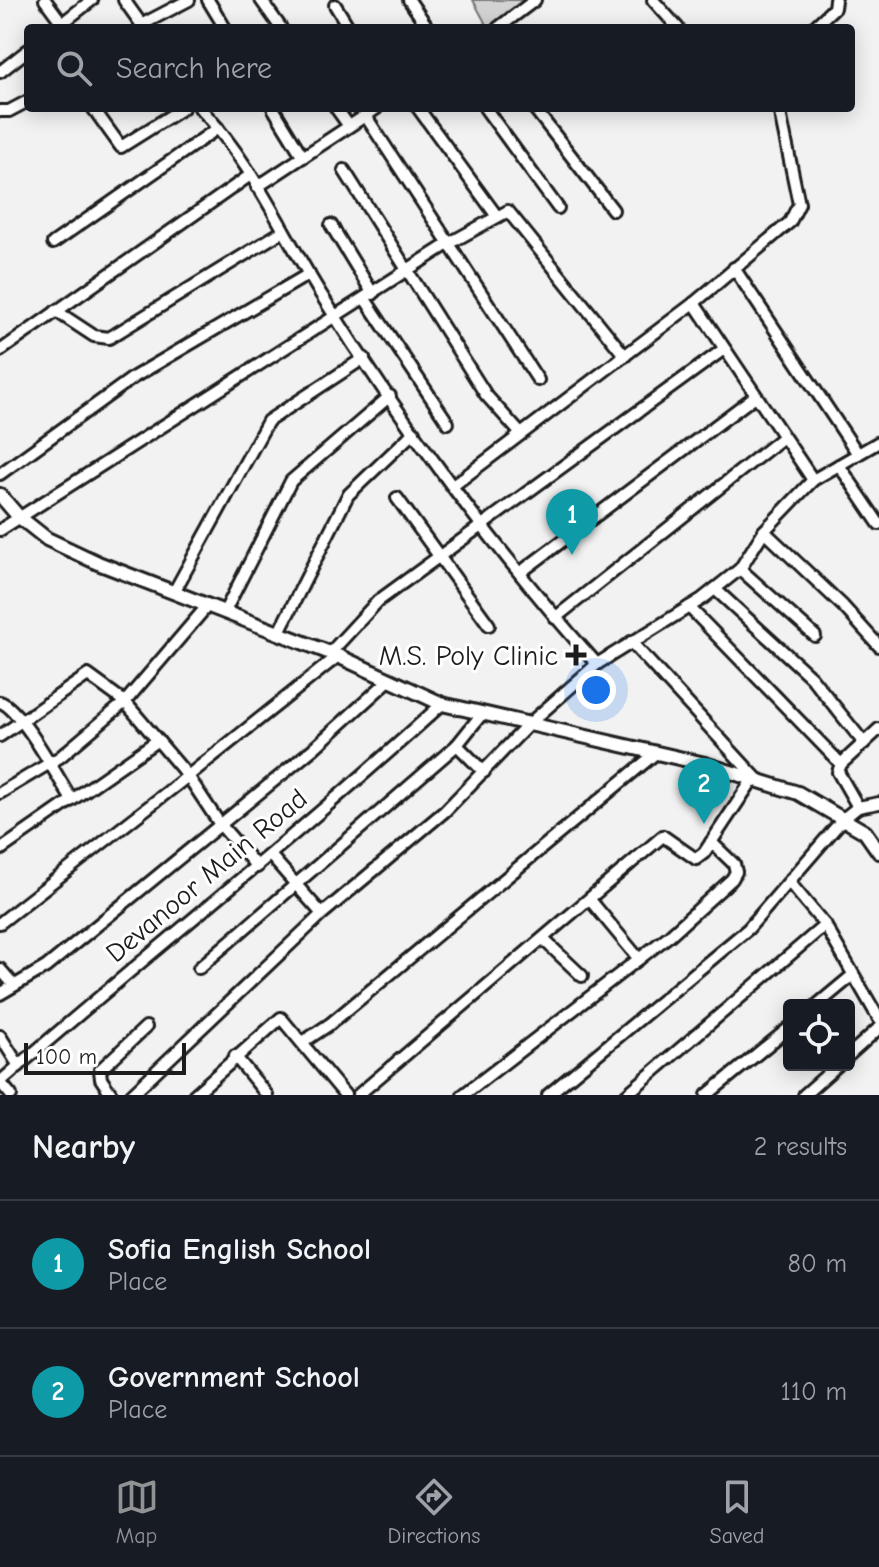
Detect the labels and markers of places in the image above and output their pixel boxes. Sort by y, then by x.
pin: 1 [546,489,598,555]
place label: M.S. Poly Clinic [379,640,558,672]
marker: M.S. Poly Clinic [565,644,587,666]
pin: 2 [678,758,730,824]

